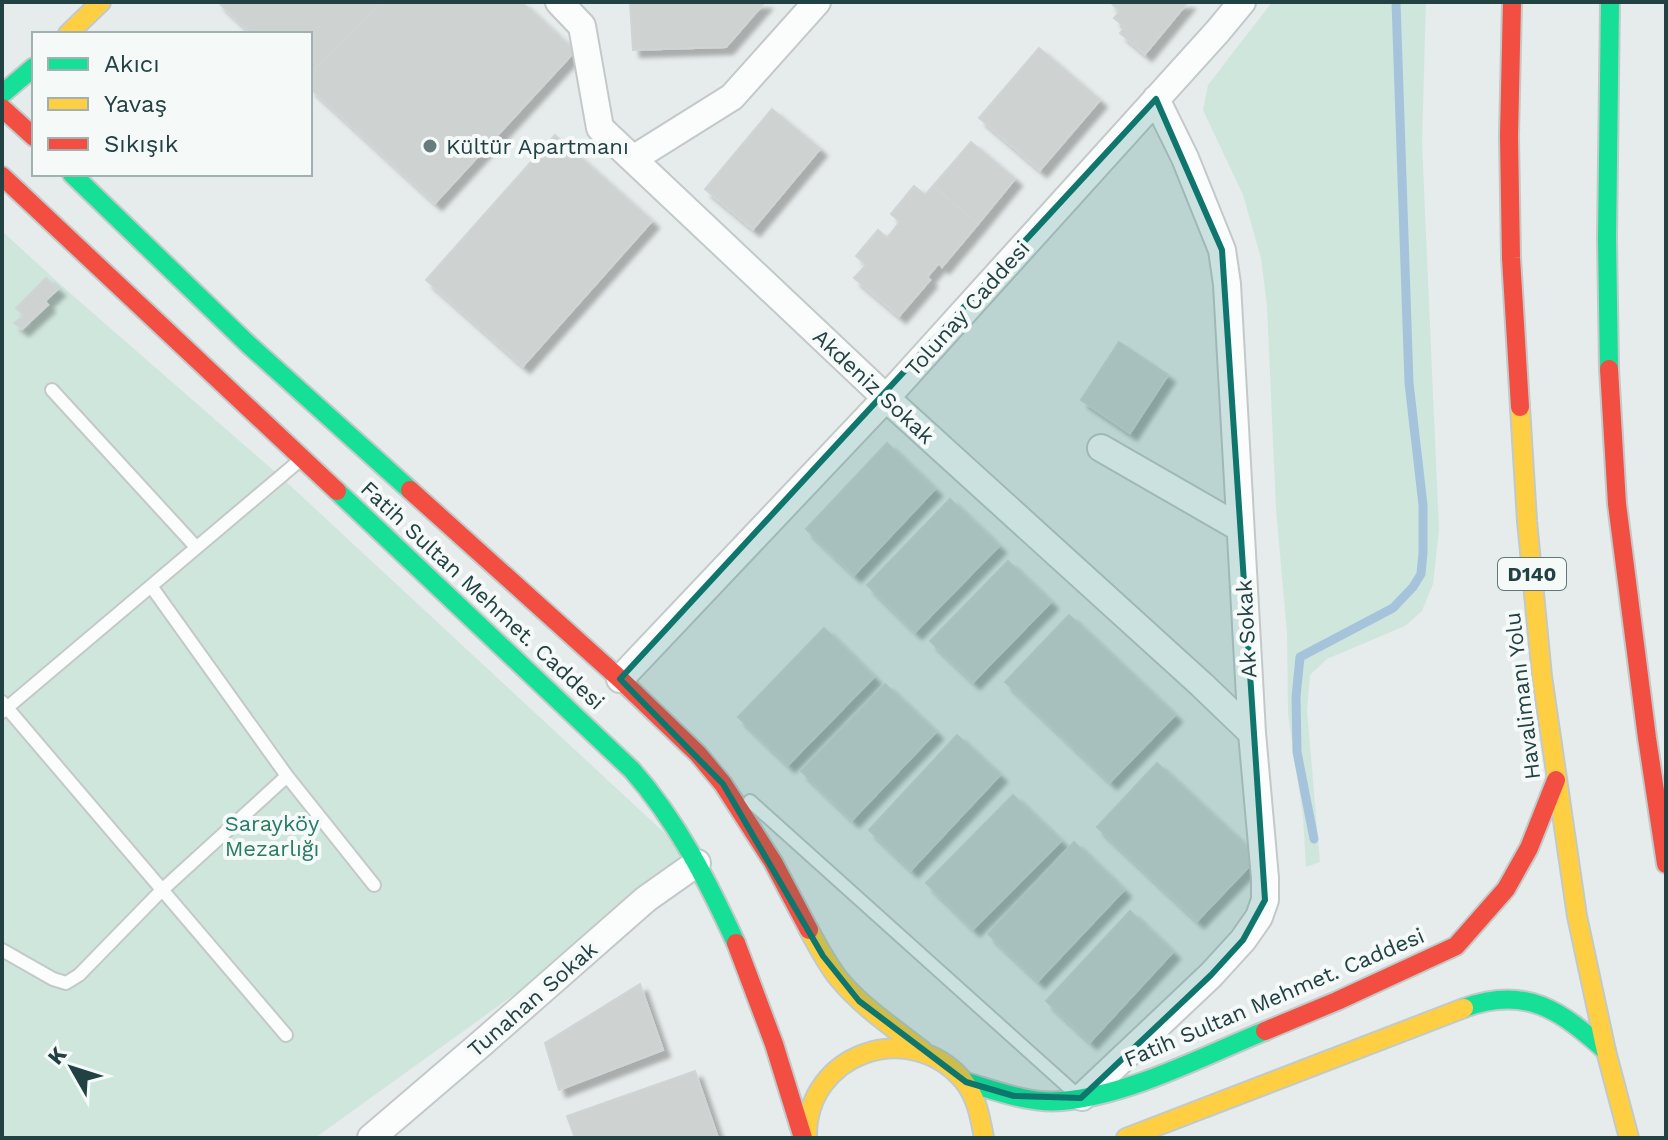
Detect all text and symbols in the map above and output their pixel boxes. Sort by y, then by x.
legend [32,32,312,176]
text: Akıcı [104,50,160,78]
text: Yavaş [104,90,167,118]
text: Sıkışık [104,130,179,158]
place label: Kültür Apartmanı [446,134,629,159]
marker: Kültür Apartmanı [421,137,439,155]
street label: Tolunay Caddesi [900,236,1035,381]
street label: Akdeniz Sokak [808,324,939,449]
street label: Fatih Sultan Mehmet. Caddesi [356,476,609,715]
road number: D140 [1498,558,1566,590]
street label: Ak Sokak [1231,579,1262,679]
street label: Havalimanı Yolu [1500,611,1545,781]
park label: Sarayköy Mezarlığı [225,811,320,861]
street label: Fatih Sultan Mehmet. Caddesi [1121,923,1428,1072]
street label: Tunahan Sokak [463,936,602,1062]
north arrow [32,1028,112,1108]
text: K [42,1041,72,1070]

